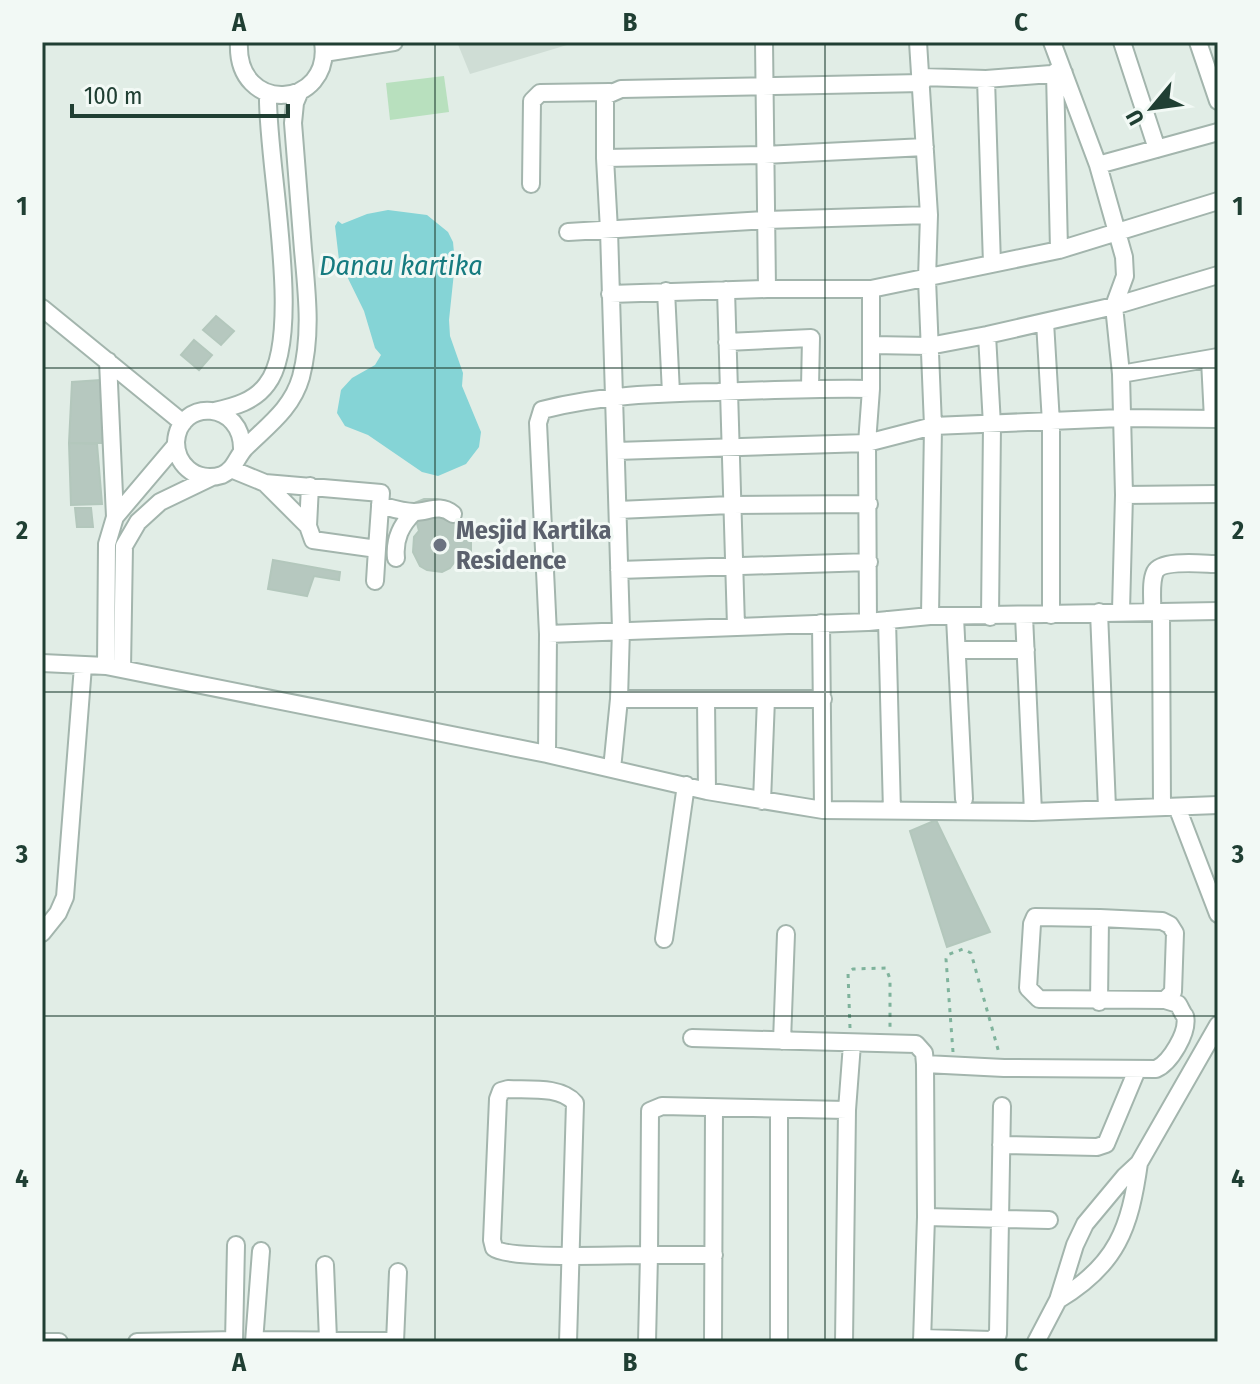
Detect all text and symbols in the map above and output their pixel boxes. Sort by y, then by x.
text: A [231,7,247,38]
text: B [623,7,638,38]
text: C [1014,7,1028,38]
scale bar [72,68,288,118]
north arrow [1112,68,1192,148]
text: 100 m [84,82,142,110]
text: U [1120,105,1150,130]
text: 1 [17,191,28,222]
text: 1 [1233,191,1244,222]
water label: Danau kartika [319,249,483,282]
text: 2 [15,515,28,546]
place label: Mesjid Kartika Residence [456,515,611,576]
text: 2 [1231,515,1244,546]
marker: Mesjid Kartika Residence [431,536,449,554]
text: 3 [15,839,28,870]
text: 3 [1231,839,1244,870]
text: 4 [15,1163,29,1194]
text: 4 [1231,1163,1245,1194]
text: A [231,1347,247,1378]
text: B [623,1347,638,1378]
text: C [1014,1347,1028,1378]

